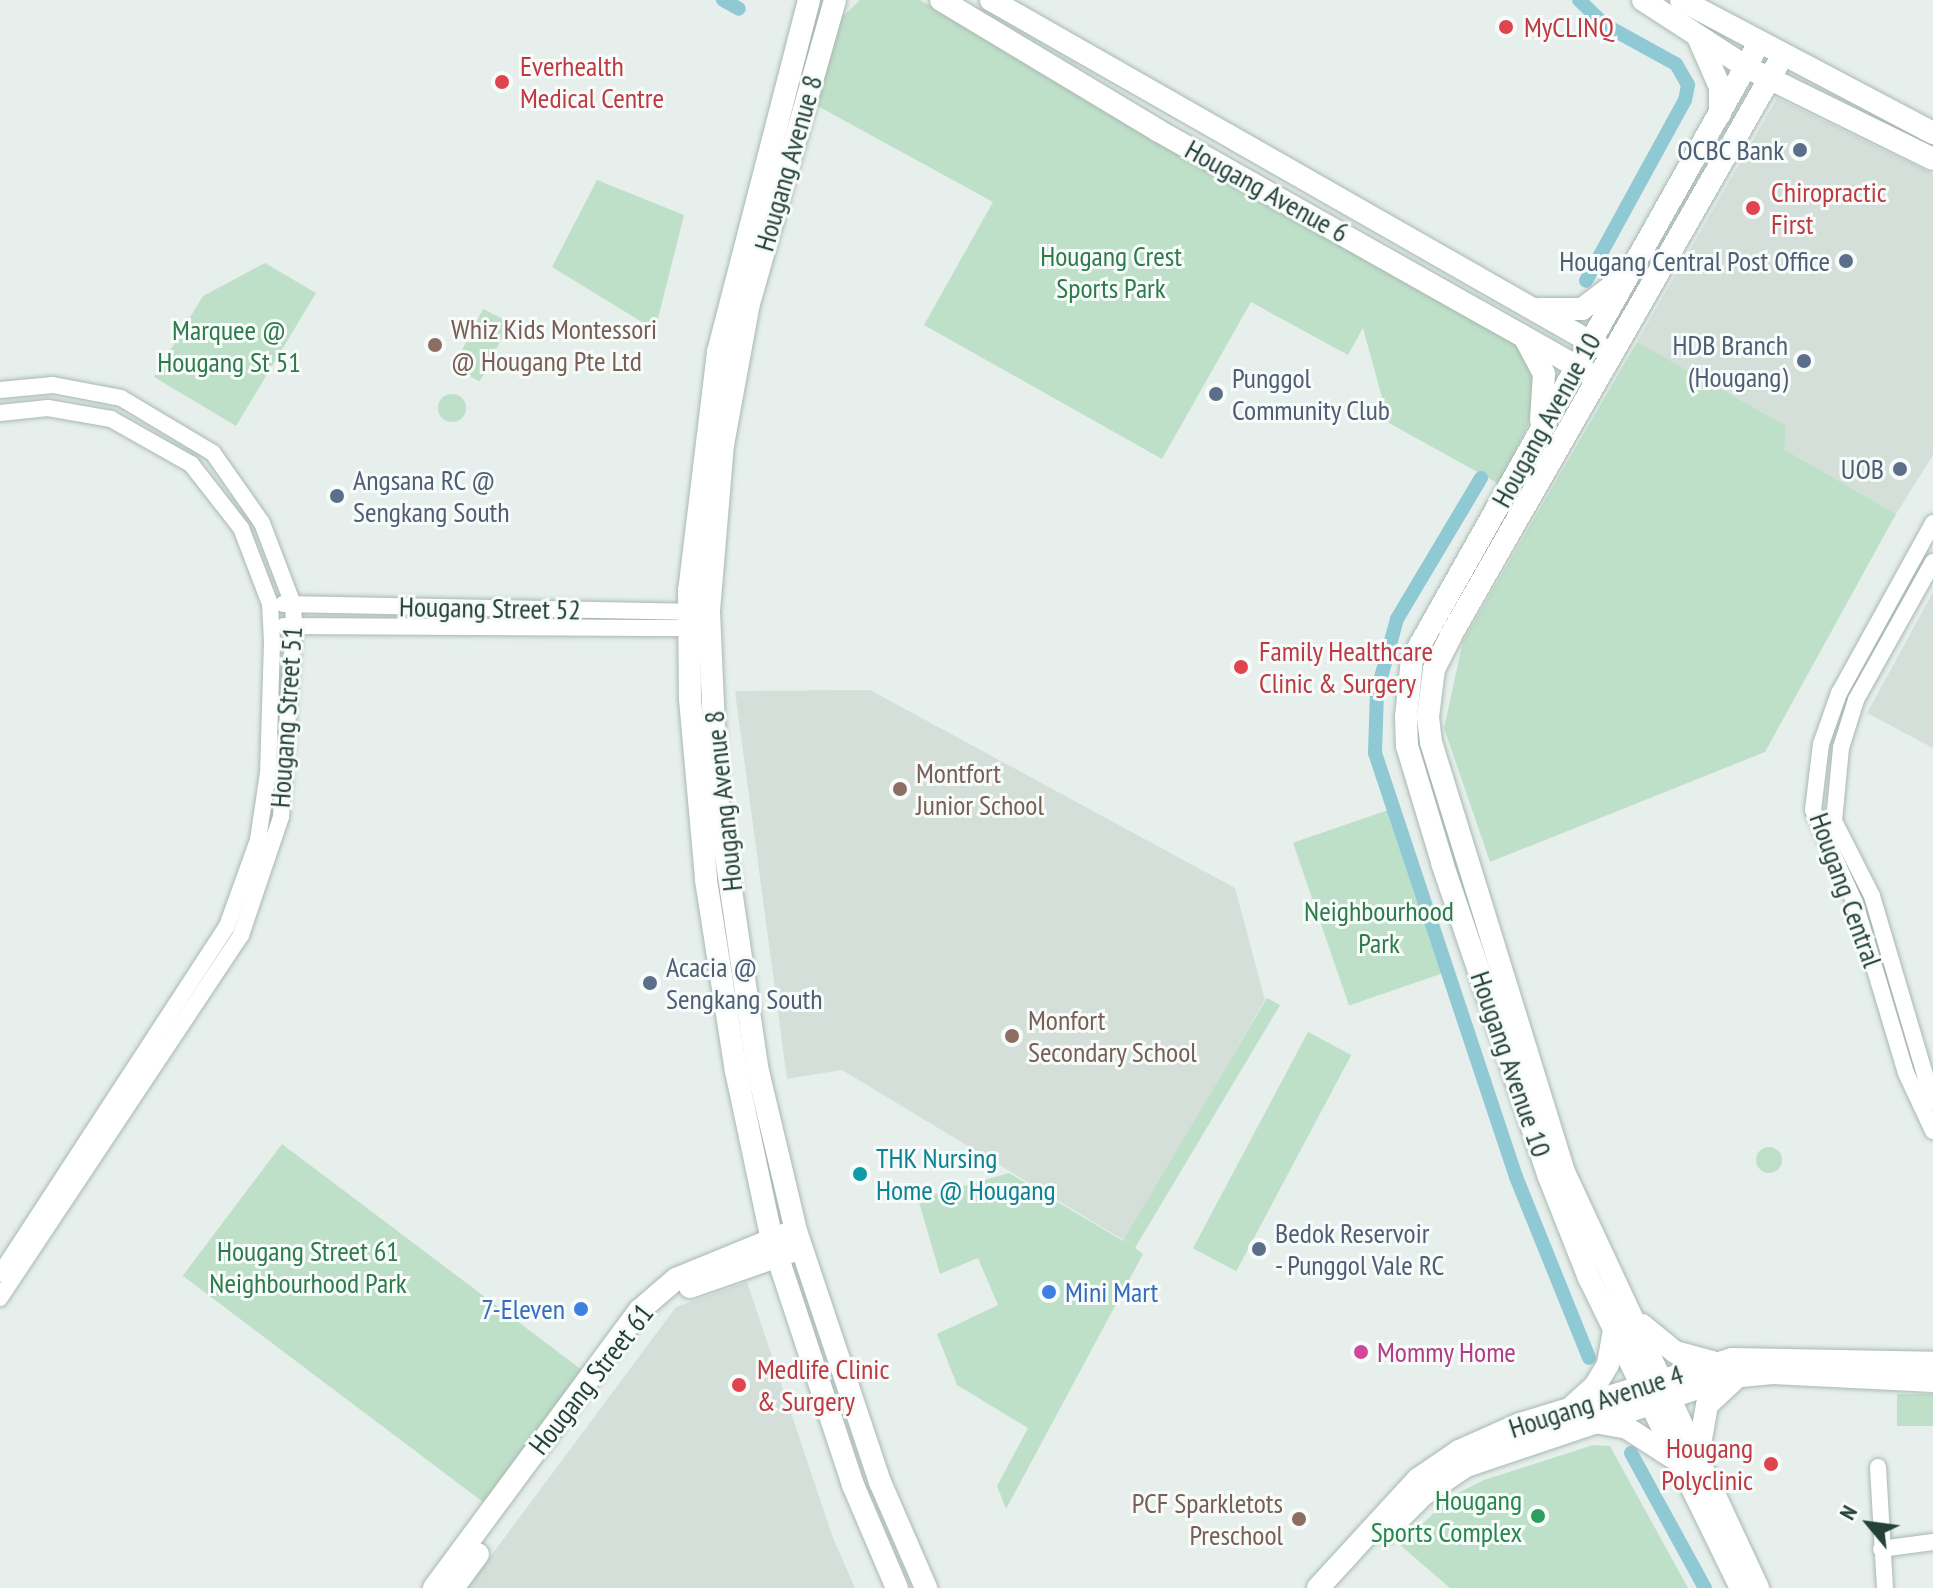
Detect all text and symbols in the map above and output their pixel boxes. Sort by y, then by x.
place label: MyCLINQ [1524,10,1614,44]
marker: MyCLINQ [1495,16,1517,38]
place label: Everhealth Medical Centre [520,49,664,115]
marker: Everhealth Medical Centre [491,71,513,93]
street label: Hougang Avenue 8 [747,71,829,255]
street label: Hougang Avenue 6 [1179,132,1355,250]
place label: OCBC Bank [1676,133,1784,167]
marker: OCBC Bank [1791,141,1809,159]
place label: Chiropractic First [1771,175,1887,241]
marker: Chiropractic First [1742,197,1764,219]
park label: Hougang Crest Sports Park [1040,239,1182,305]
place label: Hougang Central Post Office [1559,244,1830,278]
marker: Hougang Central Post Office [1837,252,1855,270]
place label: Whiz Kids Montessori @ Hougang Pte Ltd [451,312,658,378]
park label: Marquee @ Hougang St 51 [157,313,301,379]
street label: Hougang Avenue 10 [1484,327,1608,513]
place label: HDB Branch (Hougang) [1673,328,1788,394]
marker: Whiz Kids Montessori @ Hougang Pte Ltd [426,336,444,354]
marker: HDB Branch (Hougang) [1795,352,1813,370]
place label: Punggol Community Club [1232,361,1391,427]
marker: Punggol Community Club [1207,385,1225,403]
place label: UOB [1841,452,1884,486]
marker: UOB [1891,460,1909,478]
place label: Angsana RC @ Sengkang South [353,463,510,529]
marker: Angsana RC @ Sengkang South [328,487,346,505]
street label: Hougang Street 52 [399,590,581,626]
street label: Hougang Street 51 [263,625,309,809]
place label: Family Healthcare Clinic & Surgery [1259,634,1434,700]
marker: Family Healthcare Clinic & Surgery [1230,656,1252,678]
street label: Hougang Avenue 8 [697,709,749,893]
place label: Montfort Junior School [916,756,1044,822]
marker: Montfort Junior School [891,780,909,798]
street label: Hougang Central [1803,808,1889,972]
park label: Neighbourhood Park [1304,894,1454,960]
place label: Acacia @ Sengkang South [666,950,823,1016]
street label: Hougang Avenue 10 [1463,966,1559,1162]
marker: Acacia @ Sengkang South [641,974,659,992]
place label: Monfort Secondary School [1028,1003,1198,1069]
marker: Monfort Secondary School [1003,1027,1021,1045]
place label: THK Nursing Home @ Hougang [876,1141,1056,1207]
marker: THK Nursing Home @ Hougang [851,1165,869,1183]
place label: Bedok Reservoir - Punggol Vale RC [1275,1216,1447,1282]
park label: Hougang Street 61 Neighbourhood Park [209,1234,407,1300]
marker: Bedok Reservoir - Punggol Vale RC [1250,1240,1268,1258]
place label: Mini Mart [1065,1275,1158,1309]
marker: Mini Mart [1040,1283,1058,1301]
place label: 7-Eleven [481,1292,565,1326]
street label: Hougang Street 61 [522,1297,660,1461]
marker: 7-Eleven [572,1300,590,1318]
place label: Mommy Home [1377,1335,1517,1369]
marker: Mommy Home [1352,1343,1370,1361]
place label: Medlife Clinic & Surgery [757,1352,889,1418]
street label: Hougang Avenue 4 [1504,1357,1688,1445]
marker: Medlife Clinic & Surgery [728,1374,750,1396]
place label: Hougang Polyclinic [1661,1431,1753,1497]
marker: Hougang Polyclinic [1760,1453,1782,1475]
place label: Hougang Sports Complex [1371,1483,1522,1549]
north arrow [1829,1484,1909,1564]
place label: PCF Sparkletots Preschool [1132,1486,1283,1552]
text: N [1833,1500,1863,1524]
marker: Hougang Sports Complex [1529,1507,1547,1525]
marker: PCF Sparkletots Preschool [1290,1510,1308,1528]

